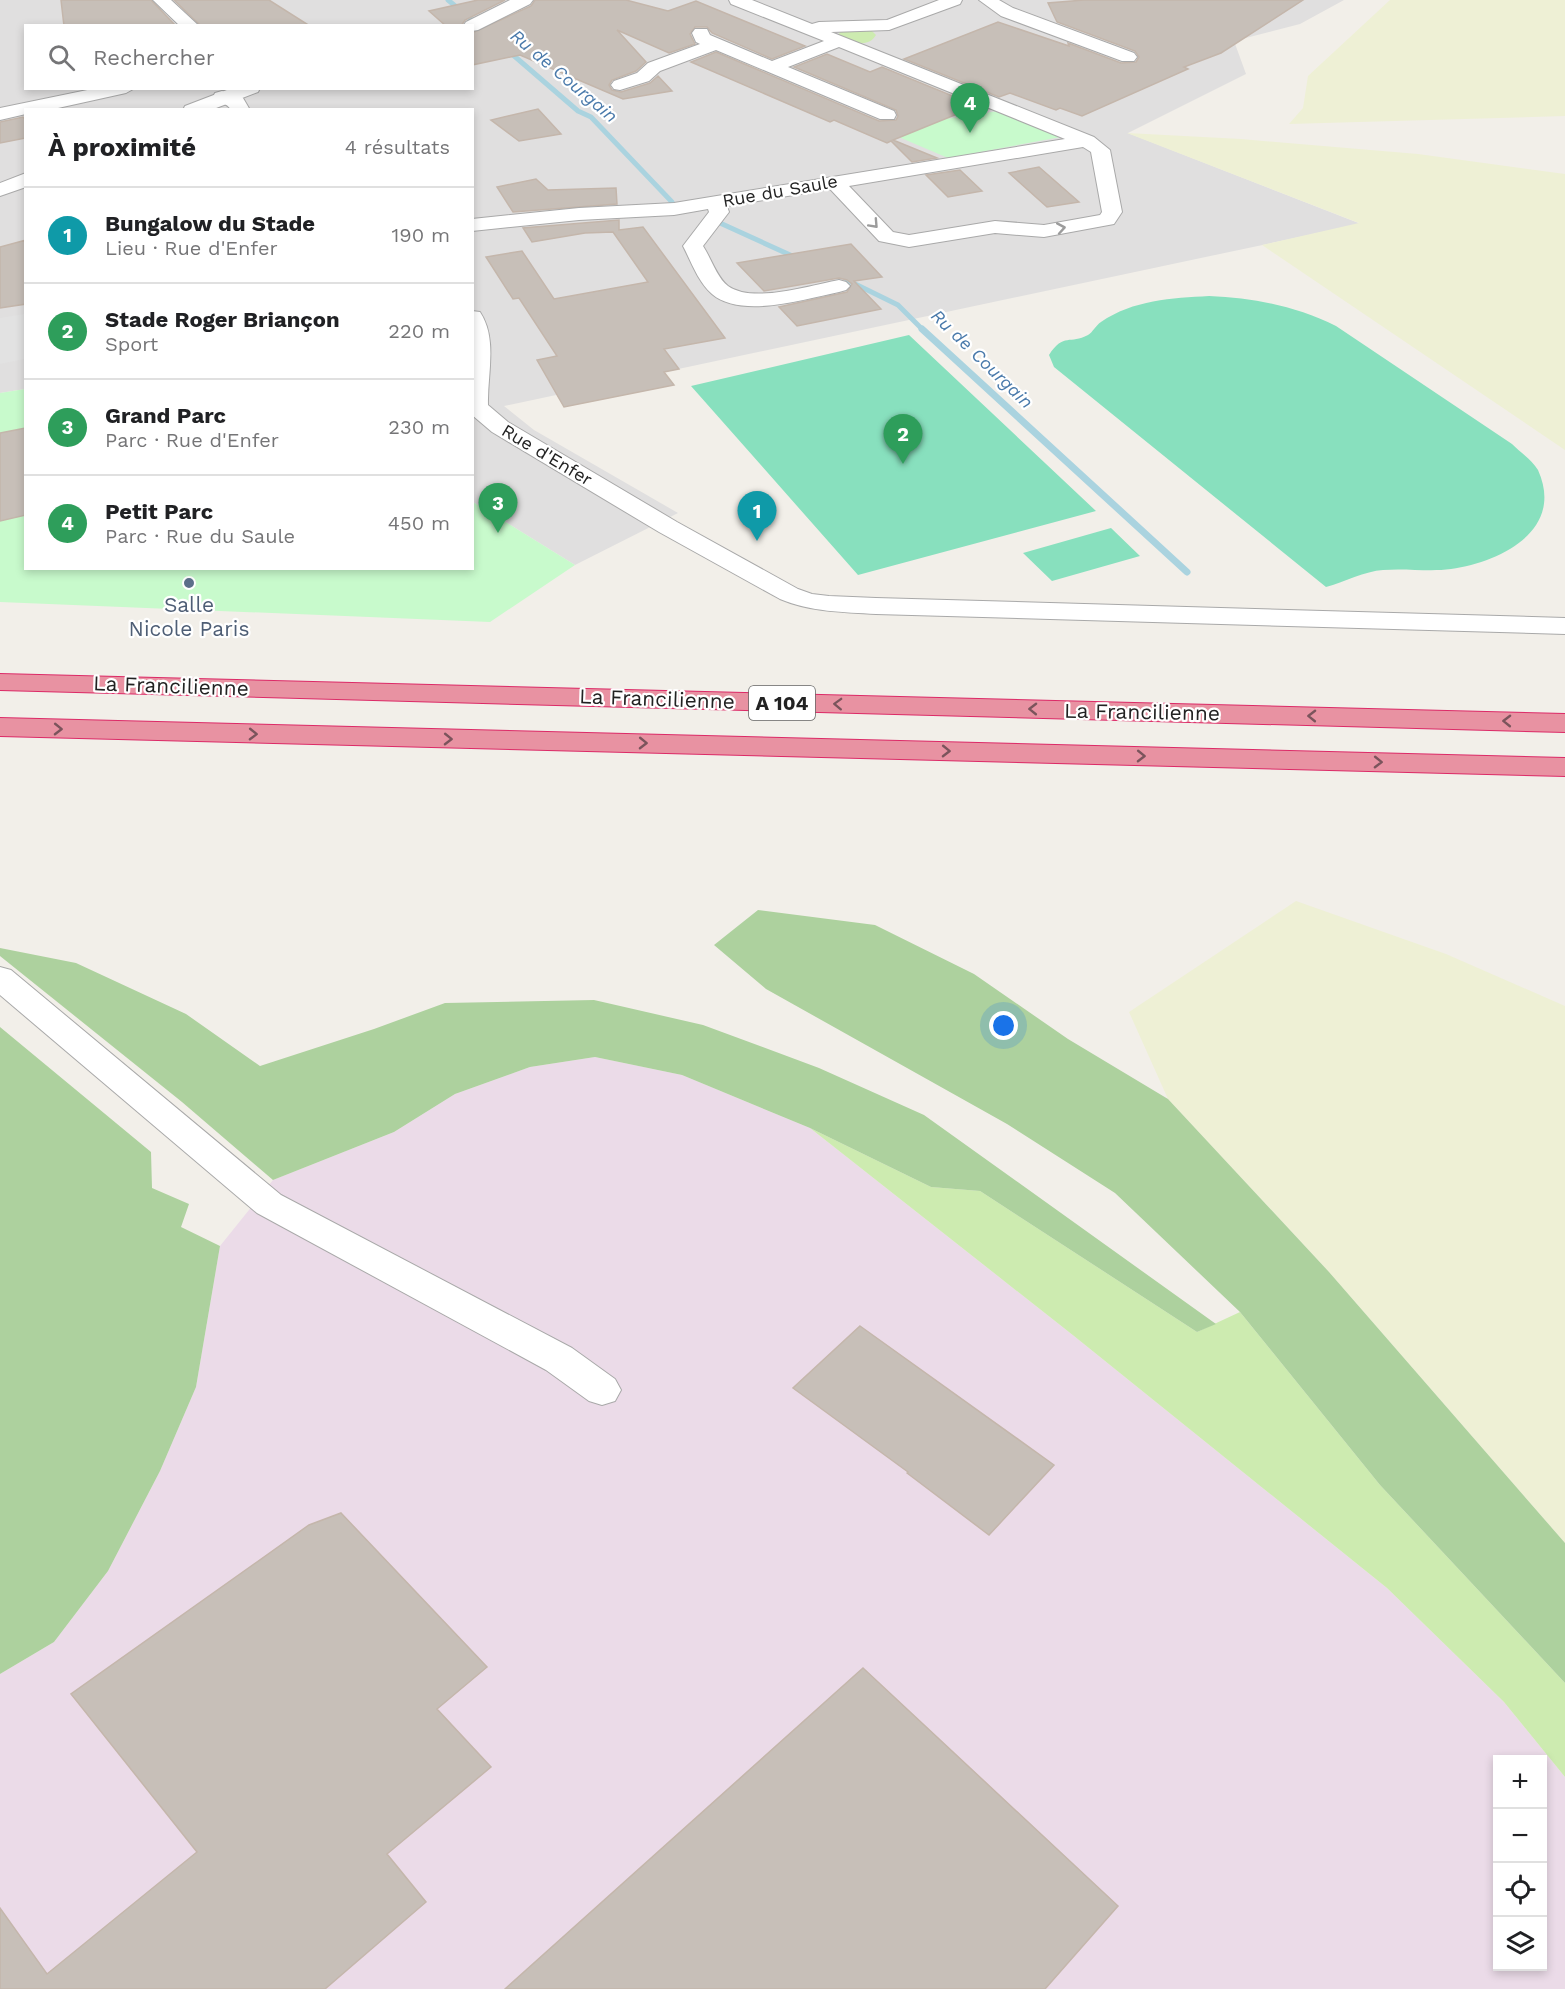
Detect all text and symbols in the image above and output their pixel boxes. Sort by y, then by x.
search box [24,24,474,90]
water label: Ru de Courgain [507,25,622,126]
icon: search [45,41,78,74]
text: Rechercher [93,45,215,70]
pin: 4 [950,84,990,133]
text: À proximité [48,132,196,162]
text: 4 résultats [345,135,450,159]
street label: Rue du Saule [721,170,839,211]
text: Bungalow du Stade [105,211,315,236]
one-way arrow [867,217,878,228]
one-way arrow [1056,222,1066,235]
text: 1 [63,223,72,247]
text: 190 m [392,223,450,247]
text: Lieu · Rue d'Enfer [105,236,278,260]
water label: Ru de Courgain [927,305,1037,412]
text: Stade Roger Briançon [105,307,340,332]
text: 2 [62,319,73,343]
text: 220 m [388,319,450,343]
text: Sport [105,332,158,356]
text: Grand Parc [105,403,226,428]
pin: 2 [884,414,922,464]
text: 3 [62,415,73,439]
text: 230 m [388,415,450,439]
street label: Rue d'Enfer [498,419,596,490]
text: Parc · Rue d'Enfer [105,428,279,452]
pin: 3 [478,484,518,533]
pin: 1 [738,492,777,541]
text: Petit Parc [105,499,213,524]
text: 4 [61,511,74,535]
text: 450 m [388,511,450,535]
text: Parc · Rue du Saule [105,524,295,548]
marker: Salle Nicole Paris [182,576,196,590]
place label: Salle Nicole Paris [129,592,249,641]
street label: La Francilienne [93,670,249,701]
street label: La Francilienne [579,683,735,714]
road number: A 104 [749,686,815,720]
one-way arrow [833,698,842,710]
street label: La Francilienne [1064,698,1220,725]
one-way arrow [1028,703,1037,715]
one-way arrow [1307,710,1316,723]
one-way arrow [1502,715,1511,728]
one-way arrow [54,723,63,735]
one-way arrow [249,727,258,740]
one-way arrow [444,732,453,745]
one-way arrow [639,737,648,750]
one-way arrow [942,745,951,757]
one-way arrow [1137,750,1146,762]
one-way arrow [1374,756,1383,768]
your location [989,1011,1018,1040]
map controls [1493,1755,1547,1971]
button: + [1493,1755,1547,1809]
button: − [1493,1809,1547,1863]
button: locate [1493,1863,1547,1917]
button: layers [1493,1917,1547,1971]

